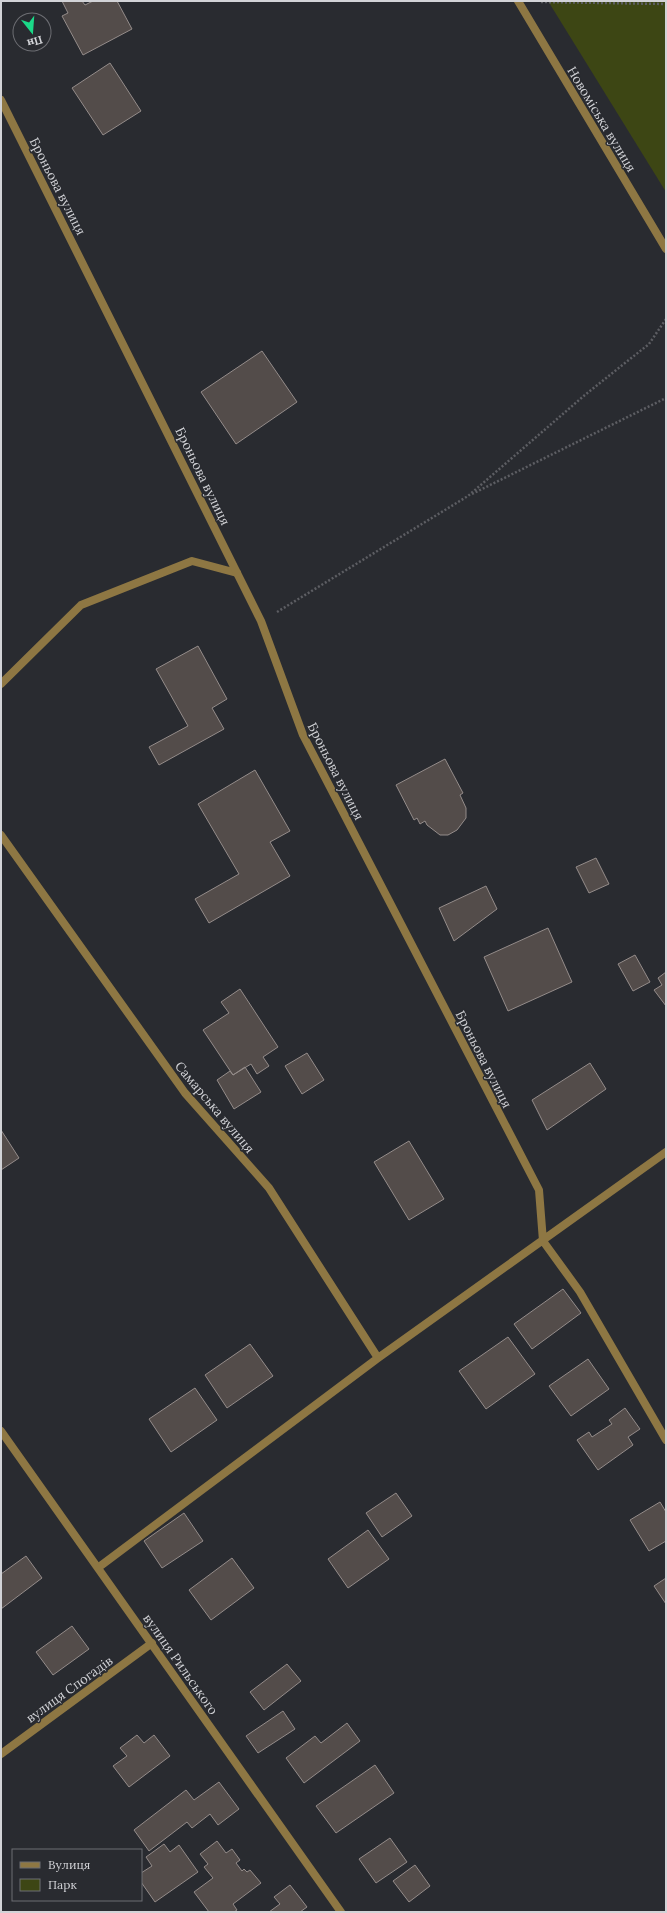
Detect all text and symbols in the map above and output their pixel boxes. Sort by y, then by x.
north arrow [12,12,52,52]
text: Пн [25,33,45,51]
street label: Новоміська вулиця [563,63,640,175]
street label: Броньова вулиця [26,135,89,238]
street label: Броньова вулиця [171,424,234,528]
street label: Броньова вулиця [304,720,367,823]
street label: Броньова вулиця [452,1008,515,1111]
street label: Самарська вулиця [171,1058,258,1157]
street label: вулиця Рильського [139,1610,222,1718]
street label: вулиця Спогадів [23,1652,116,1727]
legend [12,1849,142,1901]
text: Вулиця [48,1857,90,1872]
text: Парк [48,1877,77,1892]

